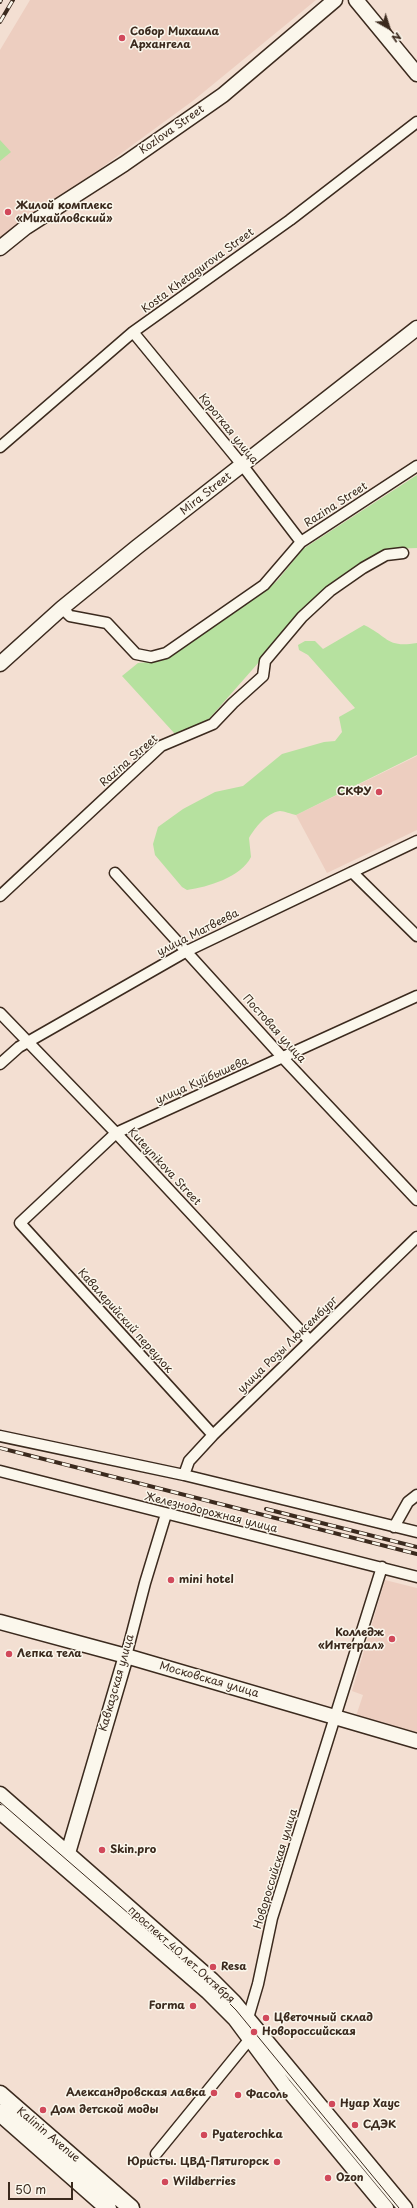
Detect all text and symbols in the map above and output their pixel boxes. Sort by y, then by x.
north arrow [369,8,409,48]
place label: Собор Михаила Архангела [130,25,219,51]
text: N [388,28,406,47]
marker: Собор Михаила Архангела [117,33,127,43]
street label: Kozlova Street [137,103,207,157]
place label: Жилой комплекс «Михайловский» [16,199,113,225]
marker: Жилой комплекс «Михайловский» [3,207,13,217]
street label: Kosta Khetagurova Street [139,226,257,316]
street label: Короткая улица [196,391,260,467]
street label: Mira Street [178,470,234,518]
street label: Razina Street [302,480,370,530]
street label: Razina Street [97,732,161,790]
place label: СКФУ [337,785,371,799]
marker: СКФУ [374,787,384,797]
street label: улица Матвеева [155,907,241,959]
street label: Постовая улица [240,992,308,1066]
street label: улица Куйбышева [154,1055,250,1107]
street label: Kuteynikova Street [125,1125,203,1209]
street label: Кавалерийский переулок [75,1266,175,1376]
street label: улица Розы Люксембург [235,1294,341,1396]
street label: Железнодорожная улица [143,1490,279,1536]
place label: mini hotel [179,1573,234,1587]
marker: mini hotel [166,1575,176,1585]
place label: Колледж «Интеграл» [318,1626,384,1652]
street label: Кавказская улица [97,1633,137,1733]
marker: Колледж «Интеграл» [387,1634,397,1644]
place label: Лепка тела [17,1647,82,1661]
marker: Лепка тела [4,1649,14,1659]
street label: Московская улица [158,1659,260,1701]
street label: Новороссийская улица [251,1807,301,1931]
place label: Skin.pro [110,1843,156,1857]
marker: Skin.pro [97,1845,107,1855]
street label: проспект 40 лет Октября [125,1904,237,2006]
place label: Resa [221,1960,247,1974]
marker: Resa [208,1962,218,1972]
place label: Forma [149,1999,185,2013]
marker: Forma [188,2001,198,2011]
place label: Цветочный склад [274,2011,373,2025]
marker: Цветочный склад [261,2013,271,2023]
place label: Новороссийская [262,2025,356,2039]
marker: Новороссийская [249,2027,259,2037]
place label: Александровская лавка [66,2086,206,2100]
marker: Александровская лавка [209,2088,219,2098]
place label: Фасоль [246,2088,288,2102]
marker: Фасоль [233,2090,243,2100]
place label: Нуар Хаус [340,2097,400,2111]
marker: Нуар Хаус [327,2099,337,2109]
place label: Дом детской моды [51,2103,159,2117]
street label: Kalinin Avenue [14,2105,82,2165]
marker: Дом детской моды [38,2105,48,2115]
place label: СДЭК [363,2118,396,2132]
marker: СДЭК [350,2120,360,2130]
place label: Pyaterochka [212,2128,283,2142]
marker: Pyaterochka [199,2130,209,2140]
place label: Юристы. ЦВД-Пятигорск [127,2155,269,2169]
marker: Юристы. ЦВД-Пятигорск [272,2157,282,2167]
place label: Ozon [336,2171,364,2185]
marker: Ozon [323,2173,333,2183]
scale bar [10,2174,75,2200]
place label: Wildberries [173,2175,236,2189]
marker: Wildberries [160,2177,170,2187]
text: 50 m [15,2180,46,2198]

